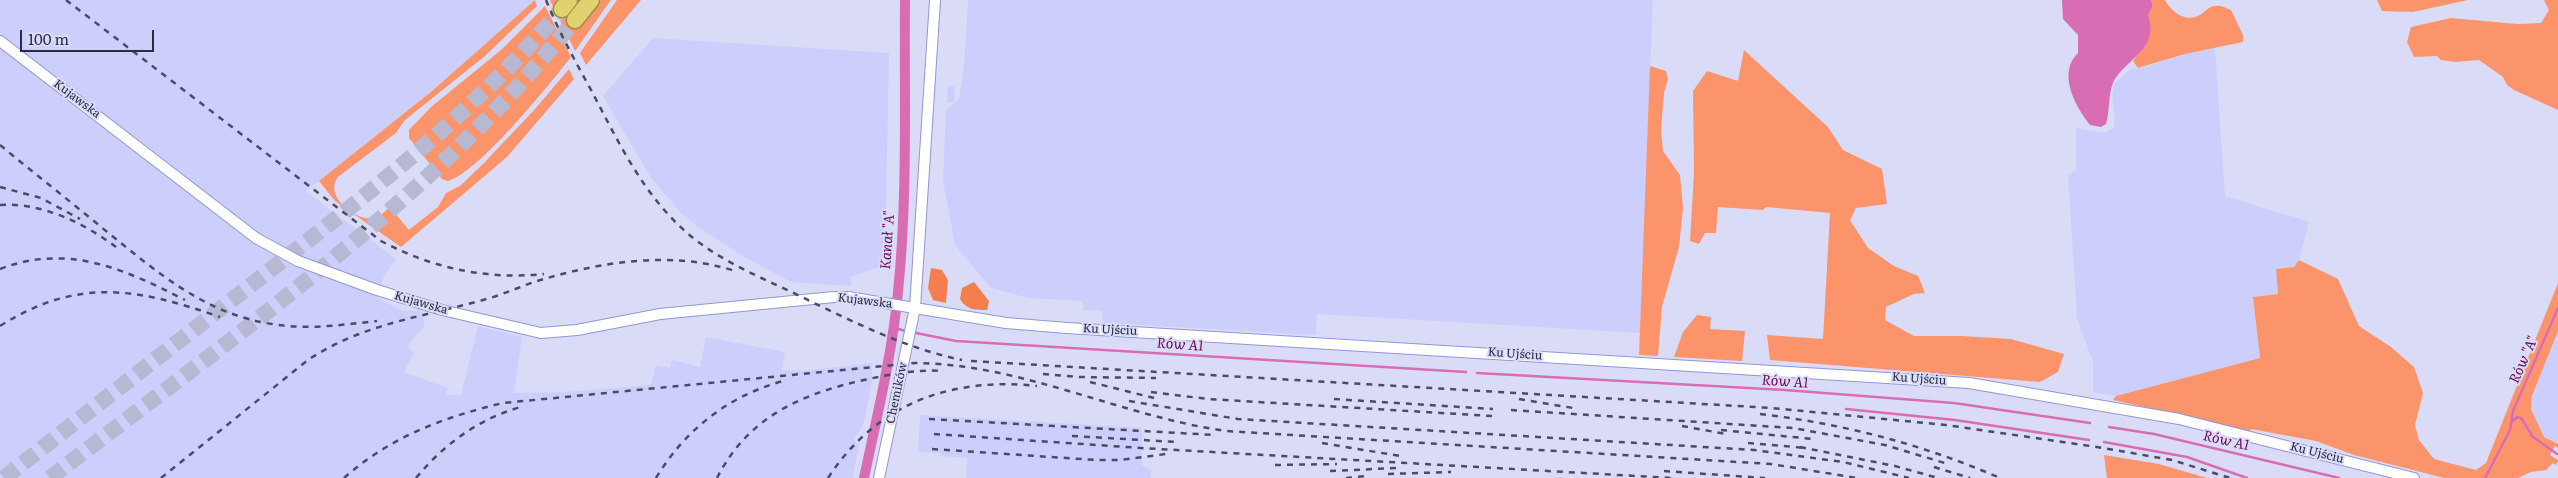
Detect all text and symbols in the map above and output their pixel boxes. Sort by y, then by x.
scale bar [22,20,156,52]
text: 100 m [28,27,69,50]
street label: Kujawska [51,77,103,121]
water label: Kanał "A" [878,210,898,270]
street label: Kujawska [393,288,449,318]
street label: Kujawska [837,290,893,312]
street label: Ku Ujściu [1082,321,1138,339]
water label: Rów "A" [2506,334,2542,386]
water label: Rów A1 [1156,335,1204,355]
street label: Ku Ujściu [1487,345,1543,363]
street label: Chemików [883,361,911,425]
street label: Ku Ujściu [1891,370,1947,388]
water label: Rów A1 [1761,372,1809,392]
water label: Rów A1 [2201,428,2251,454]
street label: Ku Ujściu [2289,439,2345,467]

